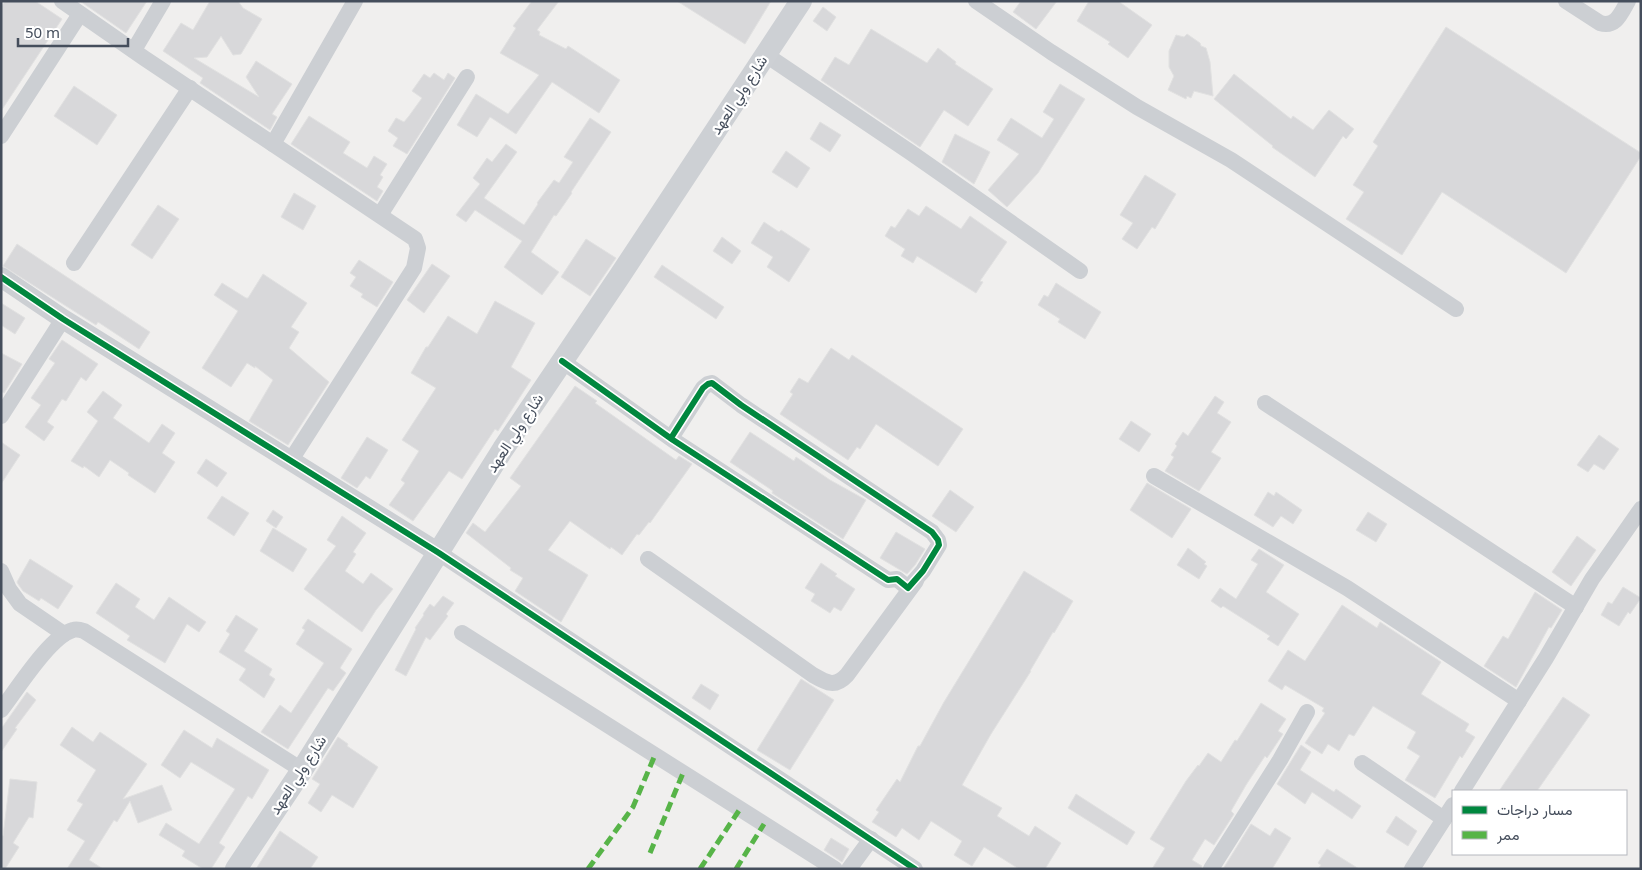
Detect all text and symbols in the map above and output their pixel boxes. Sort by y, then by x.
scale bar [18,15,128,47]
text: 50 m [25,22,60,42]
street label: شارع ولي العهد [705,51,775,140]
street label: شارع ولي العهد [481,389,551,478]
street label: شارع ولي العهد [264,731,334,820]
legend [1452,790,1627,855]
text: مسار دراجات [1497,799,1572,819]
text: ممر [1496,824,1519,844]

